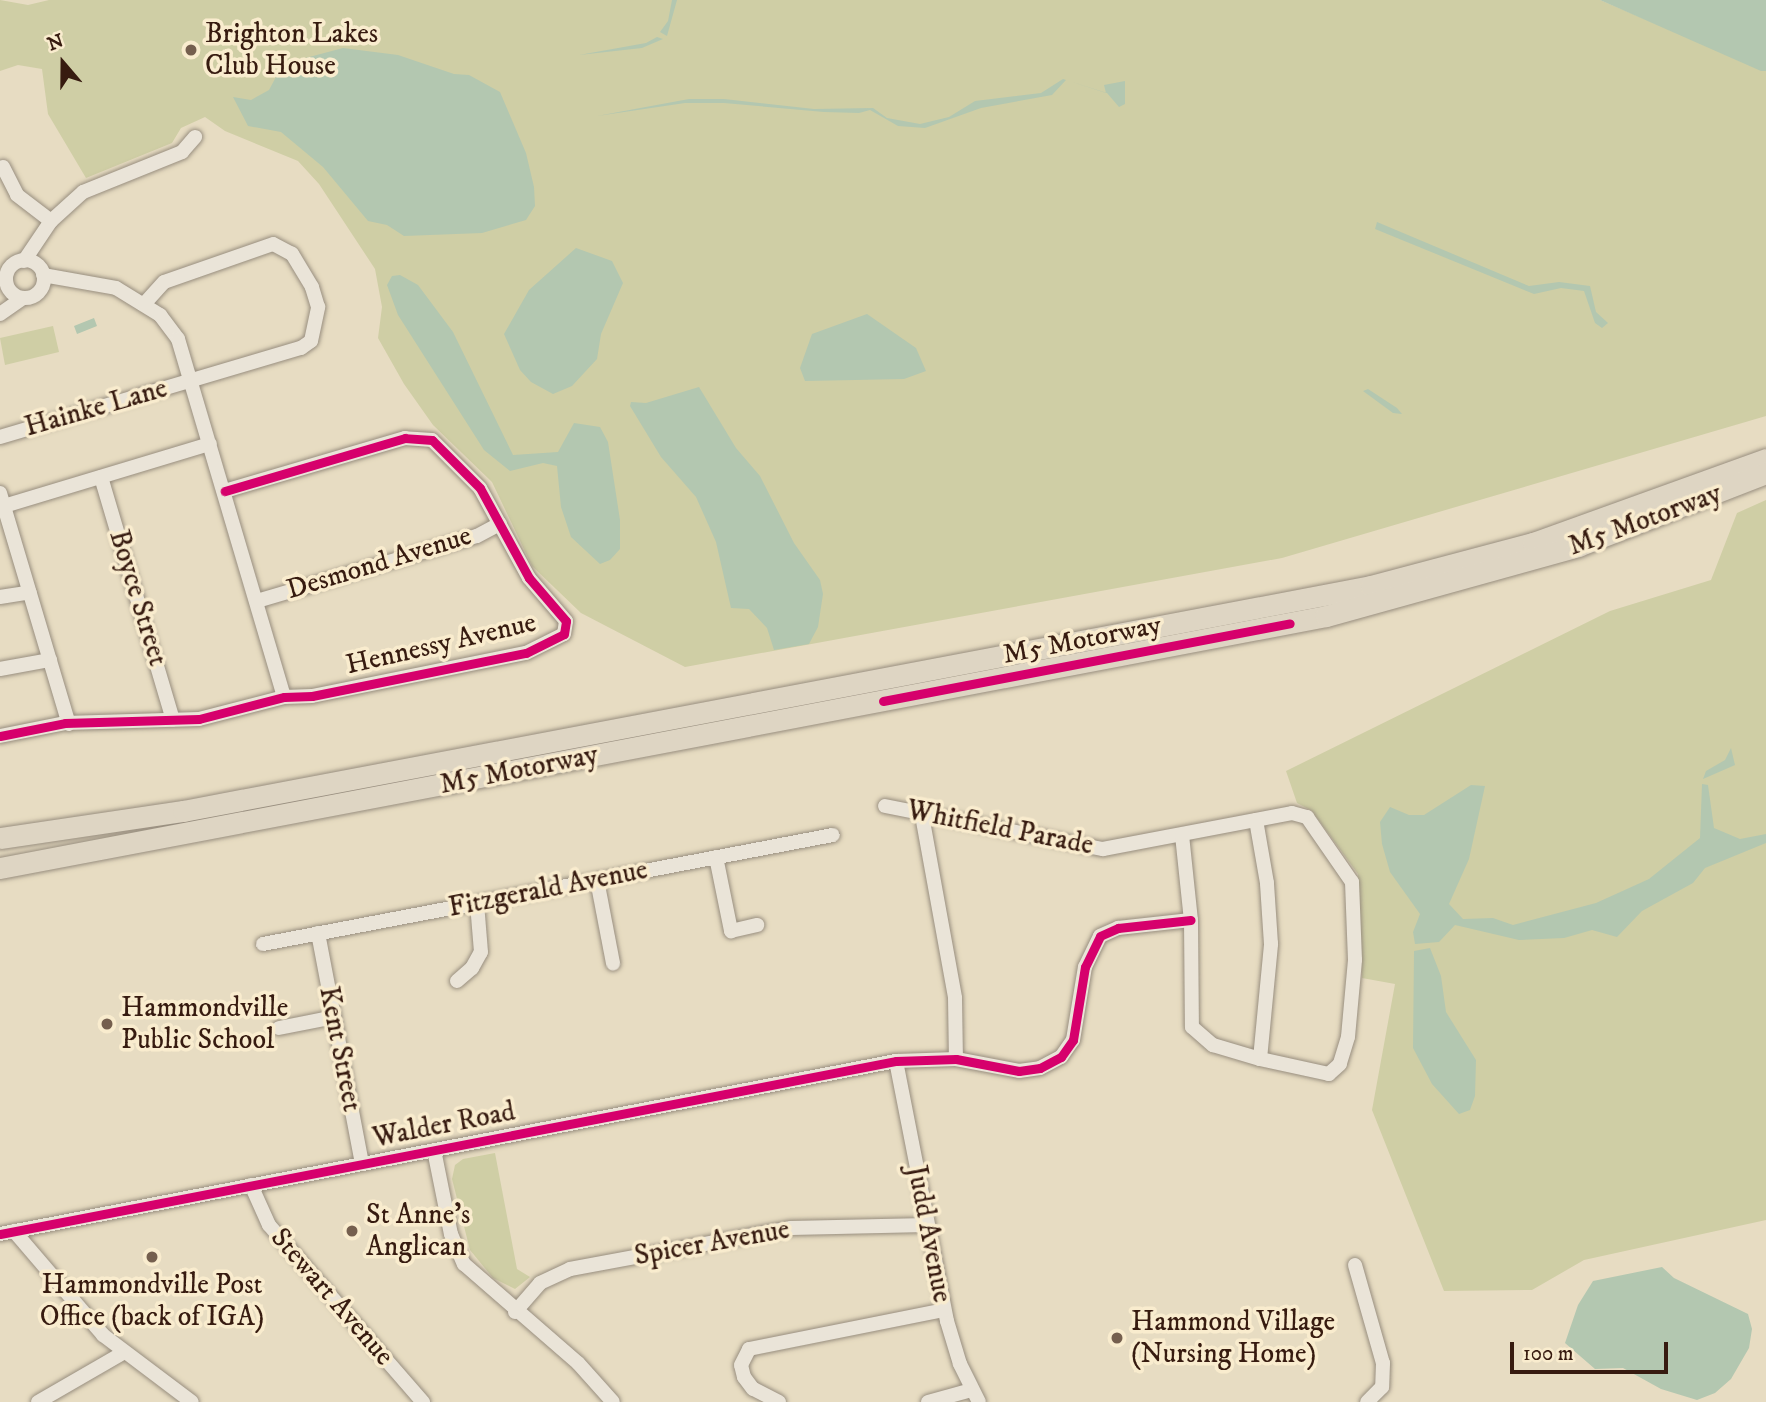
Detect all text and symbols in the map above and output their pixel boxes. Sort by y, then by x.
place label: Brighton Lakes Club House [205,17,378,83]
north arrow [28,28,98,98]
text: N [44,29,67,56]
marker: Brighton Lakes Club House [183,42,199,58]
street label: Hainke Lane [21,372,171,444]
street label: M5 Motorway [1564,477,1726,563]
street label: Desmond Avenue [282,519,476,607]
street label: Boyce Street [101,526,175,670]
street label: Hennessy Avenue [343,606,539,682]
street label: M5 Motorway [1000,608,1164,672]
street label: M5 Motorway [437,738,601,802]
street label: Whitfield Parade [904,793,1096,863]
street label: Fitzgerald Avenue [446,853,650,925]
street label: Kent Street [311,984,369,1114]
place label: Hammondville Public School [121,991,288,1057]
marker: Hammondville Public School [99,1016,115,1032]
street label: Walder Road [370,1095,518,1155]
street label: Judd Avenue [899,1163,959,1305]
place label: St Anne's Anglican [366,1198,470,1264]
street label: Spicer Avenue [632,1213,792,1273]
street label: Stewart Avenue [263,1221,401,1373]
marker: St Anne's Anglican [344,1223,360,1239]
marker: Hammondville Post Office (back of IGA) [144,1249,160,1265]
place label: Hammondville Post Office (back of IGA) [40,1268,264,1334]
place label: Hammond Village (Nursing Home) [1131,1305,1335,1371]
scale bar [1514,1328,1672,1372]
marker: Hammond Village (Nursing Home) [1109,1330,1125,1346]
text: 100 m [1523,1341,1574,1367]

